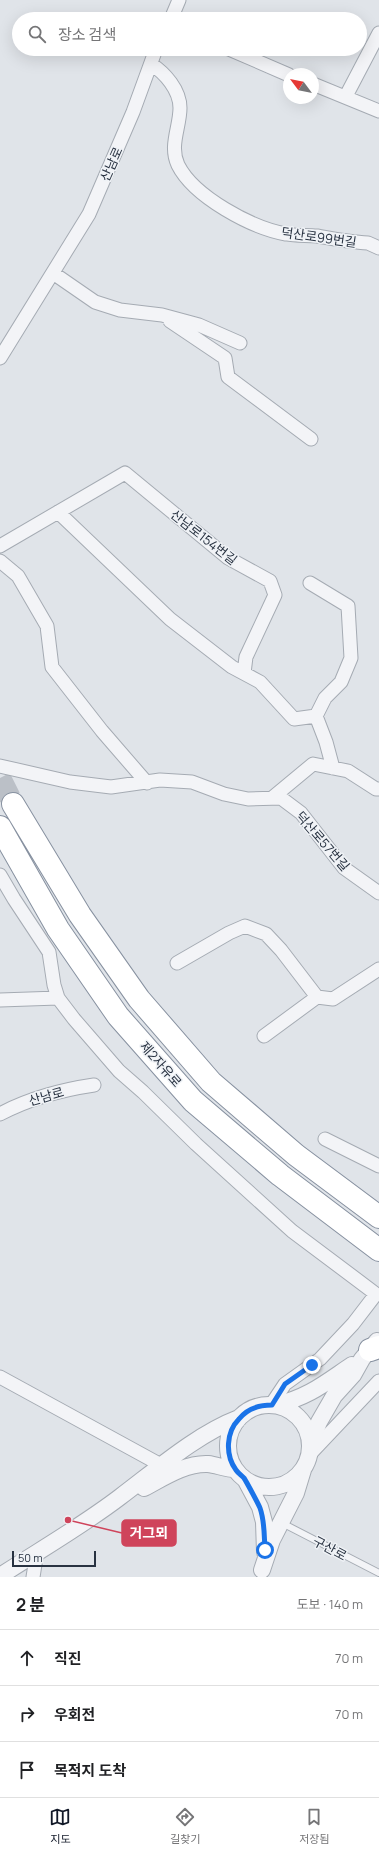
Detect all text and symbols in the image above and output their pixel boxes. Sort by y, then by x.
search box [12,12,367,56]
icon: search [26,23,48,45]
text: 장소 검색 [58,24,116,45]
north arrow [283,68,319,104]
street label: 산남로 [95,144,127,184]
street label: 덕산로99번길 [280,223,358,251]
street label: 산남로154번길 [167,505,241,569]
street label: 덕산로57번길 [292,807,354,875]
street label: 제2자유로 [136,1037,186,1091]
street label: 산남로 [26,1082,66,1110]
route end [303,1356,321,1374]
callout: 거그뫼 [122,1520,176,1546]
text: 거그뫼 [130,1523,168,1542]
street label: 구산로 [310,1532,350,1564]
route start [256,1541,274,1559]
scale bar [12,1549,96,1568]
text: 50 m [18,1550,43,1565]
text: 2 분 [16,1593,45,1616]
text: 도보 · 140 m [297,1595,363,1613]
icon: ahead [16,1647,38,1669]
text: 직진 [54,1648,82,1669]
text: 70 m [335,1649,363,1667]
icon: right [16,1703,38,1725]
text: 우회전 [54,1704,95,1725]
text: 70 m [335,1705,363,1723]
icon: arrive [16,1759,38,1781]
text: 목적지 도착 [54,1760,126,1781]
tab: 지도 [49,1806,71,1846]
tab: 길찾기 [170,1806,201,1846]
tab: 저장됨 [299,1806,330,1846]

